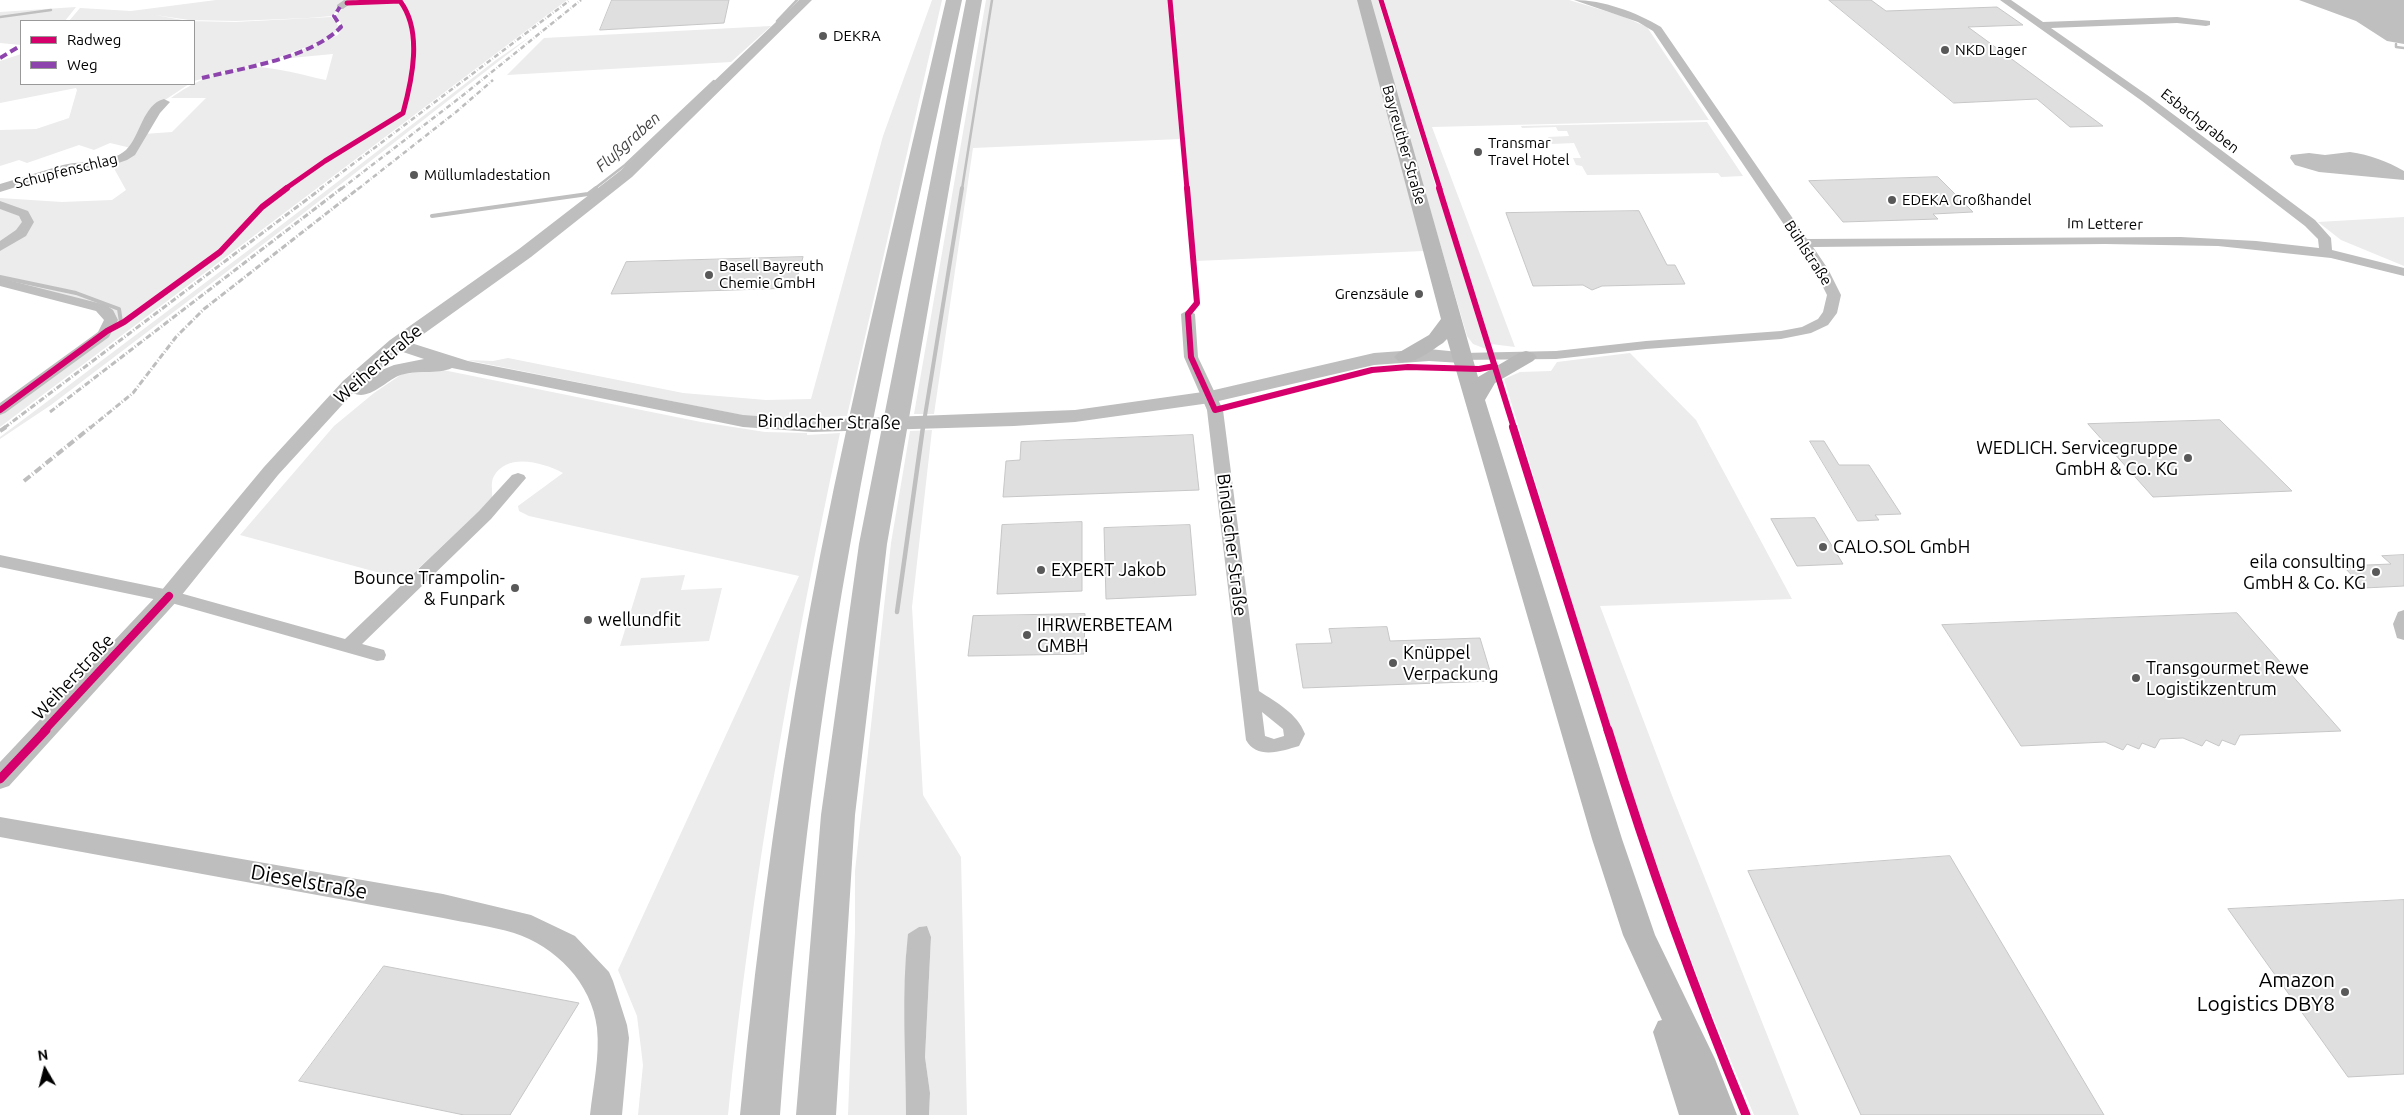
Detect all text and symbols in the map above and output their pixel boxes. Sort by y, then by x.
legend [20,20,195,85]
place label: DEKRA [833,27,881,45]
marker: DEKRA [817,30,829,42]
text: Radweg [67,31,121,48]
place label: NKD Lager [1955,41,2027,59]
marker: NKD Lager [1939,44,1951,56]
text: Weg [67,56,98,73]
street label: Bayreuther Straße [1378,83,1430,207]
street label: Esbachgraben [2157,85,2243,157]
water label: Flußgraben [592,108,664,176]
place label: Transmar Travel Hotel [1488,134,1569,169]
marker: Transmar Travel Hotel [1472,146,1484,158]
street label: Schupfenschlag [13,149,119,193]
place label: Müllumladestation [424,166,551,184]
marker: Müllumladestation [408,169,420,181]
place label: EDEKA Großhandel [1902,191,2031,209]
marker: EDEKA Großhandel [1886,194,1898,206]
street label: Im Letterer [2067,214,2143,234]
street label: Bühlstraße [1780,217,1836,289]
place label: Basell Bayreuth Chemie GmbH [719,257,824,292]
marker: Basell Bayreuth Chemie GmbH [703,269,715,281]
place label: Grenzsäule [1335,285,1409,303]
marker: Grenzsäule [1413,288,1425,300]
street label: Weiherstraße [330,320,426,408]
street label: Bindlacher Straße [757,410,901,434]
place label: WEDLICH. Servicegruppe GmbH & Co. KG [1976,437,2178,479]
marker: WEDLICH. Servicegruppe GmbH & Co. KG [2182,452,2194,464]
street label: Bindlacher Straße [1213,472,1251,618]
place label: CALO.SOL GmbH [1833,536,1970,558]
marker: CALO.SOL GmbH [1817,541,1829,553]
place label: eila consulting GmbH & Co. KG [2243,551,2366,594]
place label: EXPERT Jakob [1051,559,1166,581]
marker: EXPERT Jakob [1035,564,1047,576]
marker: eila consulting GmbH & Co. KG [2370,566,2382,578]
place label: Bounce Trampolin- & Funpark [353,567,505,610]
marker: Bounce Trampolin- & Funpark [509,582,521,594]
place label: wellundfit [598,609,681,631]
marker: wellundfit [582,614,594,626]
place label: IHRWERBETEAM GMBH [1037,614,1173,656]
marker: IHRWERBETEAM GMBH [1021,629,1033,641]
street label: Weiherstraße [28,630,118,724]
place label: Knüppel Verpackung [1403,642,1499,684]
marker: Knüppel Verpackung [1387,657,1399,669]
place label: Transgourmet Rewe Logistikzentrum [2146,657,2309,700]
marker: Transgourmet Rewe Logistikzentrum [2130,672,2142,684]
street label: Dieselstraße [249,859,369,905]
place label: Amazon Logistics DBY8 [2197,967,2335,1017]
marker: Amazon Logistics DBY8 [2339,986,2351,998]
north arrow [20,1045,70,1095]
text: N [37,1046,49,1064]

